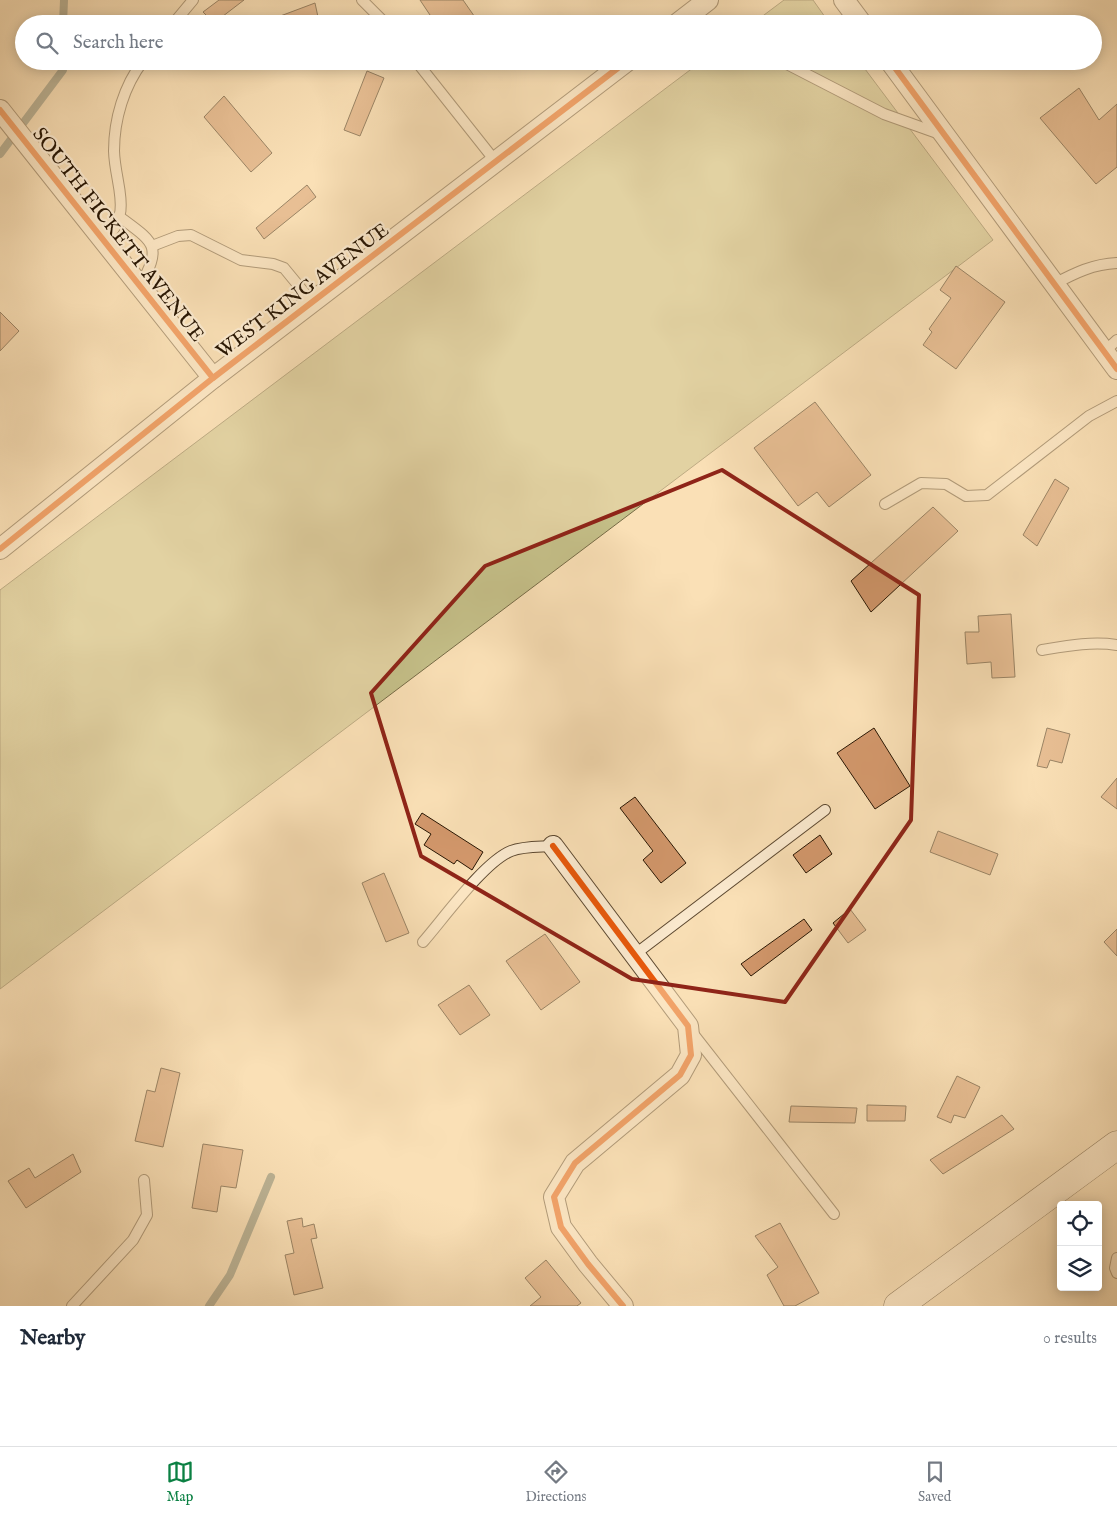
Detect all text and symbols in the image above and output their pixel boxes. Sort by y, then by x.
search box [15,15,1102,70]
icon: search [33,29,61,57]
text: Search here [73,31,164,55]
street label: SOUTH FICKETT AVENUE [26,123,209,347]
street label: WEST KING AVENUE [211,218,394,364]
map controls [1057,1201,1102,1291]
button: locate [1057,1201,1102,1246]
button: layers [1057,1246,1102,1291]
text: Nearby [20,1325,85,1352]
text: 0 results [1043,1329,1097,1349]
tab: Map [166,1458,194,1506]
tab: Directions [525,1458,586,1506]
tab: Saved [918,1458,951,1506]

